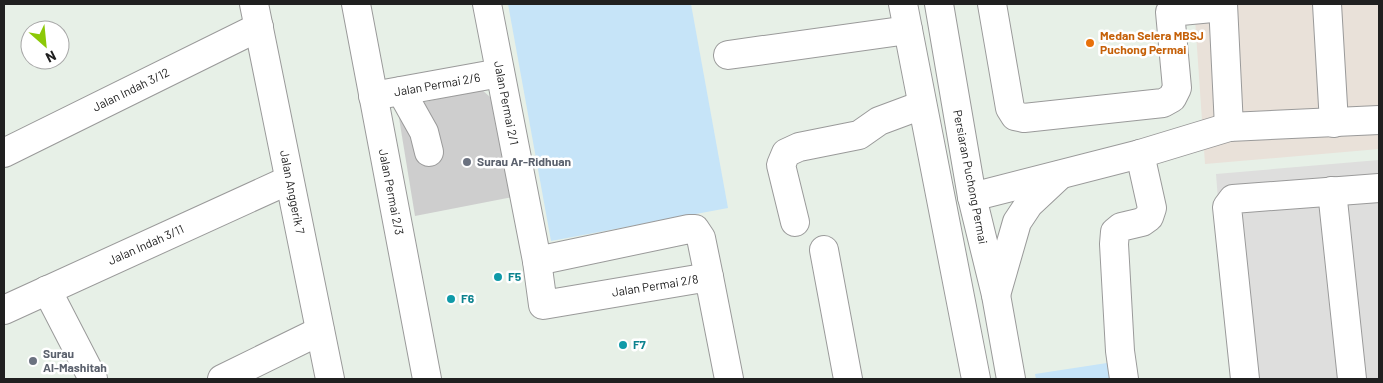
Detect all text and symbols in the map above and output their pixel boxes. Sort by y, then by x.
north arrow [20,20,70,70]
place label: Medan Selera MBSJ Puchong Permai [1100,28,1204,56]
marker: Medan Selera MBSJ Puchong Permai [1084,37,1096,49]
text: N [43,47,59,67]
street label: Jalan Permai 2/1 [492,60,522,146]
street label: Jalan Indah 3/12 [90,65,171,114]
street label: Jalan Permai 2/6 [393,70,481,98]
street label: Persiaran Puchong Permai [951,108,991,245]
street label: Jalan Permai 2/3 [377,148,407,236]
street label: Jalan Anggerik 7 [278,149,308,235]
place label: Surau Ar-Ridhuan [477,154,571,168]
marker: Surau Ar-Ridhuan [461,156,473,168]
street label: Jalan Indah 3/11 [106,221,186,267]
place label: F5 [508,269,522,283]
marker: F5 [492,271,504,283]
street label: Jalan Permai 2/8 [611,271,699,299]
place label: F6 [461,291,475,305]
marker: F6 [445,293,457,305]
place label: F7 [633,337,646,351]
marker: F7 [617,339,629,351]
place label: Surau Al-Mashitah [43,346,107,374]
marker: Surau Al-Mashitah [27,355,39,367]

